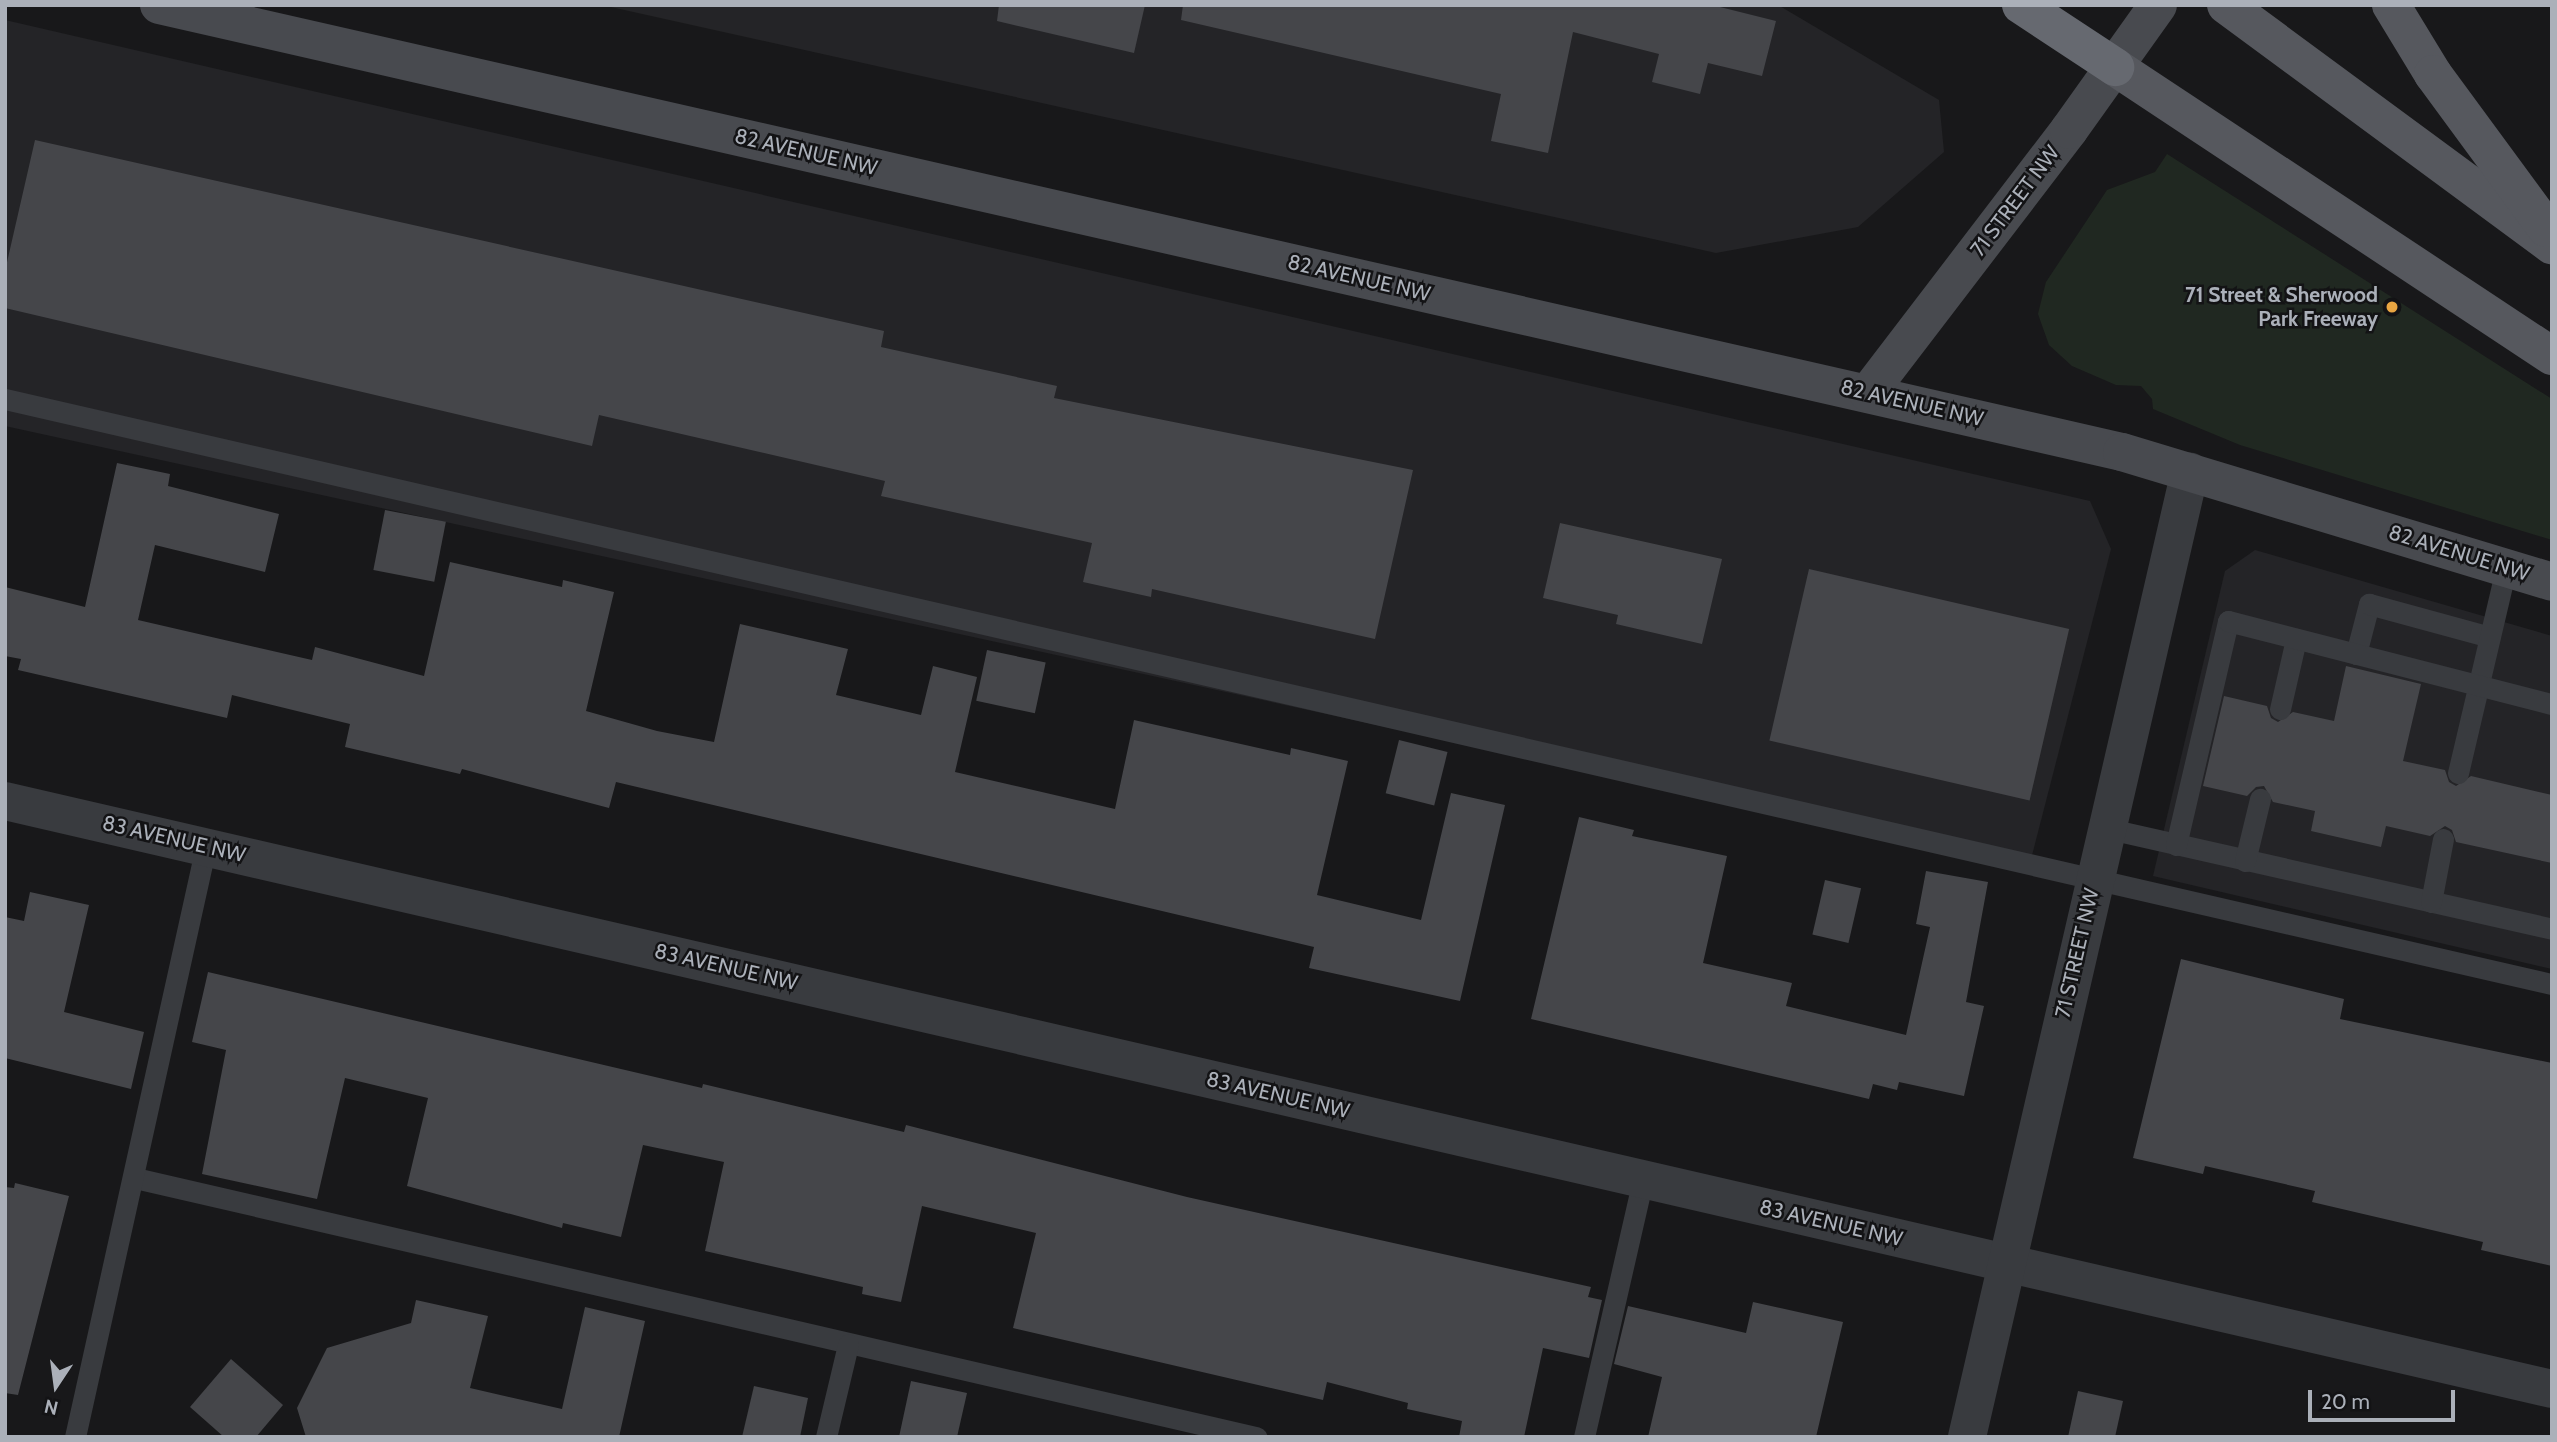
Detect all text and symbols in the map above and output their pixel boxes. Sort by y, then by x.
street label: 82 AVENUE NW [732,123,880,181]
street label: 71 STREET NW [1965,141,2065,261]
street label: 82 AVENUE NW [1285,249,1433,307]
place label: 71 Street & Sherwood Park Freeway [2185,282,2378,332]
marker: 71 Street & Sherwood Park Freeway [2384,299,2400,315]
street label: 82 AVENUE NW [1838,374,1986,432]
street label: 82 AVENUE NW [2386,520,2532,586]
street label: 83 AVENUE NW [100,810,248,868]
street label: 71 STREET NW [2050,886,2104,1020]
street label: 83 AVENUE NW [652,938,800,996]
street label: 83 AVENUE NW [1204,1066,1352,1124]
street label: 83 AVENUE NW [1757,1194,1905,1252]
north arrow [21,1351,91,1421]
scale bar [2312,1376,2459,1420]
text: 20 m [2321,1389,2370,1414]
text: N [42,1394,60,1420]

